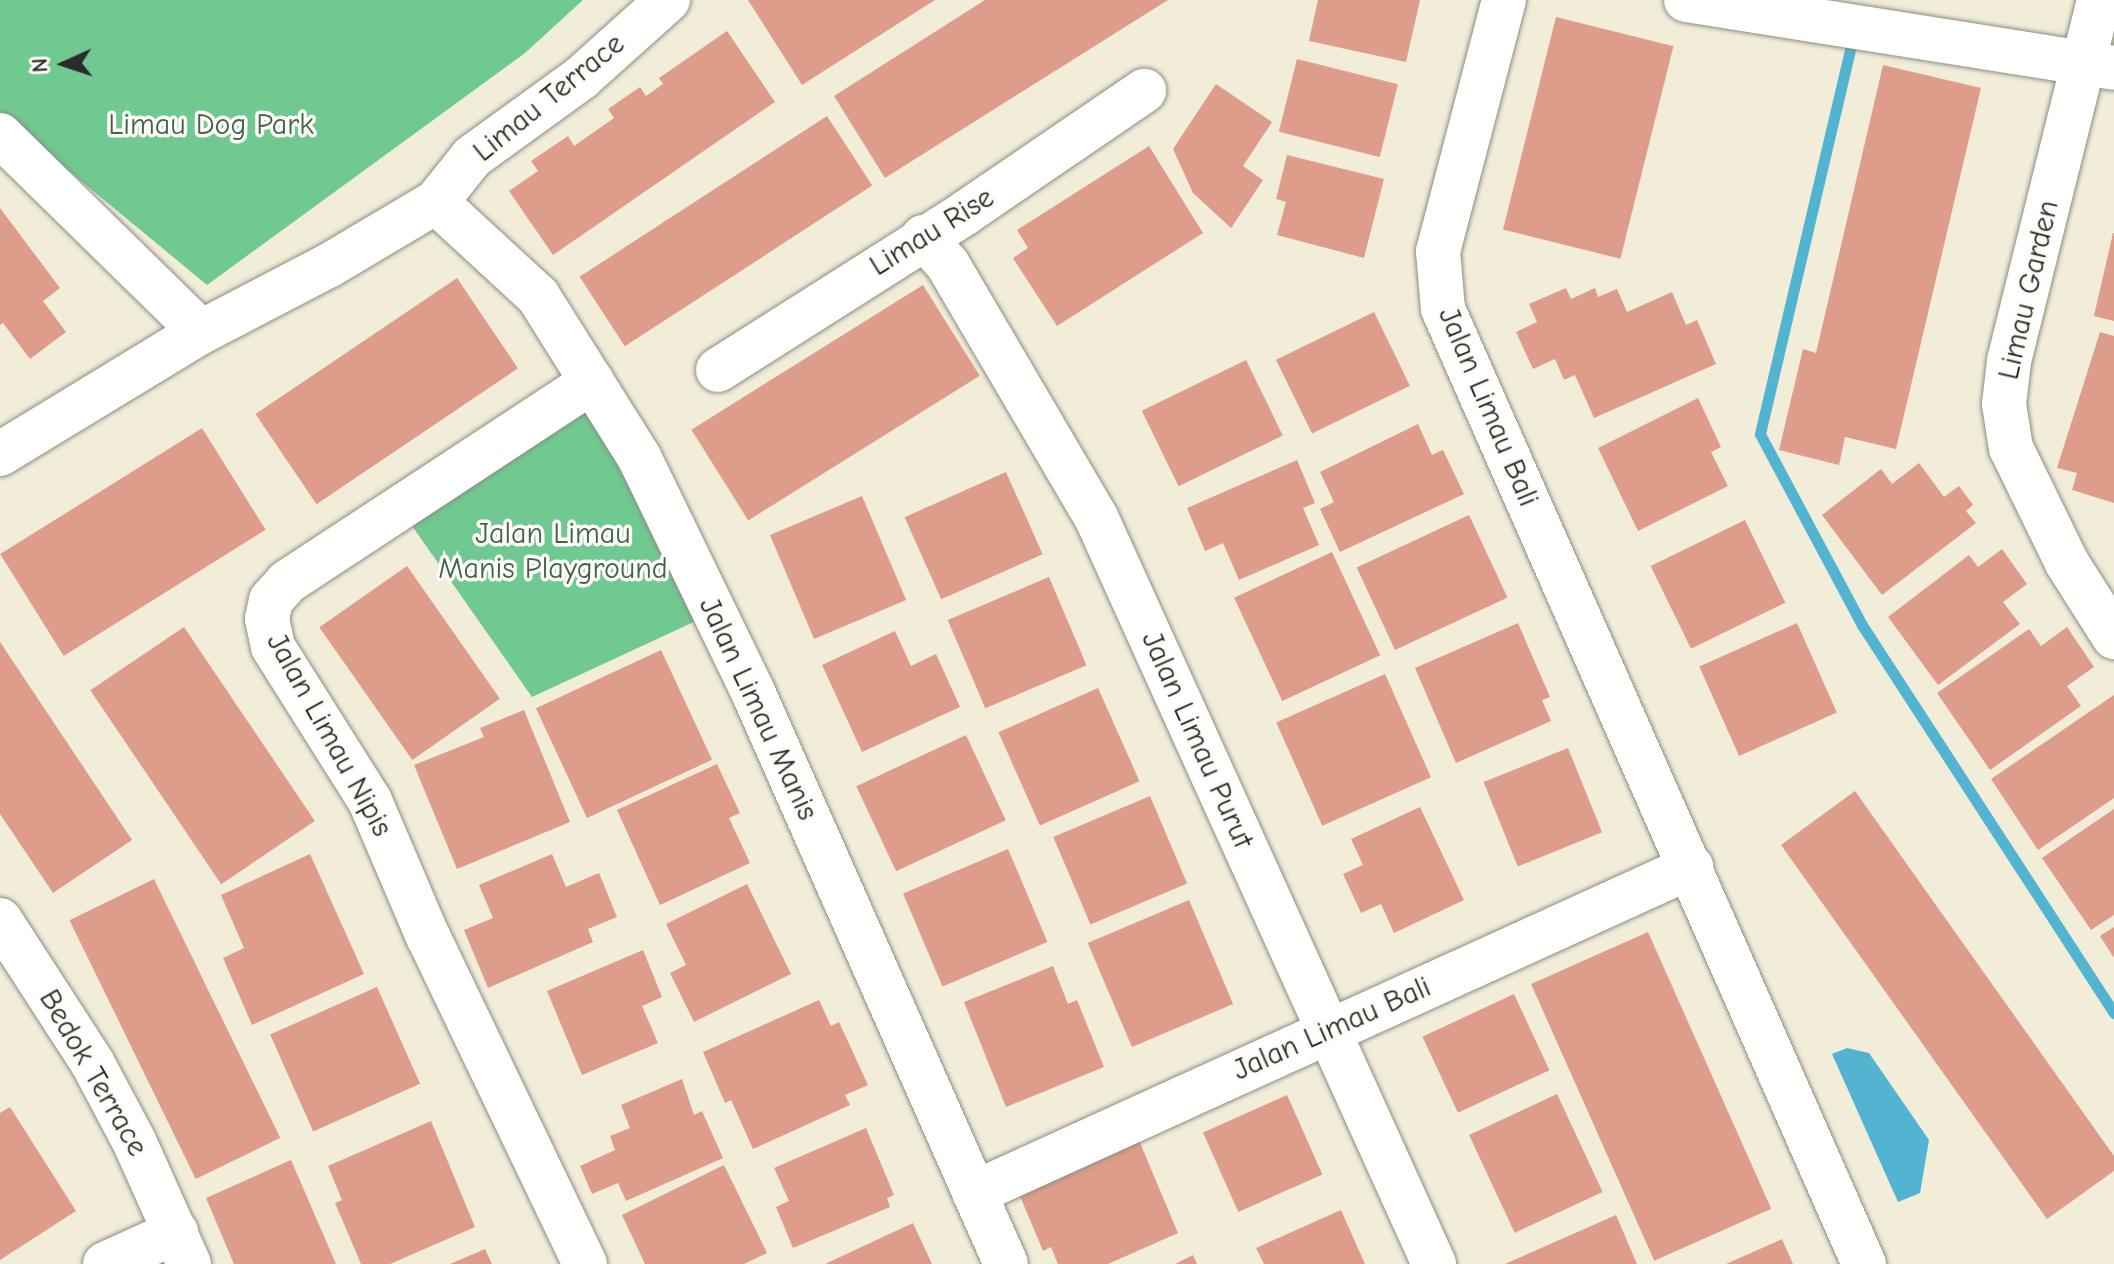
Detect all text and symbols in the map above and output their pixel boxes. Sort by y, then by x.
north arrow [24,24,104,104]
street label: Limau Terrace [466,26,632,170]
text: N [27,57,53,73]
park label: Limau Dog Park [108,107,314,143]
street label: Limau Rise [863,180,1001,284]
street label: Limau Garden [1991,197,2067,383]
street label: Jalan Limau Bali [1430,302,1546,512]
park label: Jalan Limau Manis Playground [438,516,668,586]
street label: Jalan Limau Manis [691,592,825,826]
street label: Jalan Limau Purut [1133,626,1261,854]
street label: Jalan Limau Nipis [258,627,400,843]
street label: Jalan Limau Bali [1227,969,1437,1089]
street label: Bedok Terrace [31,983,155,1163]

